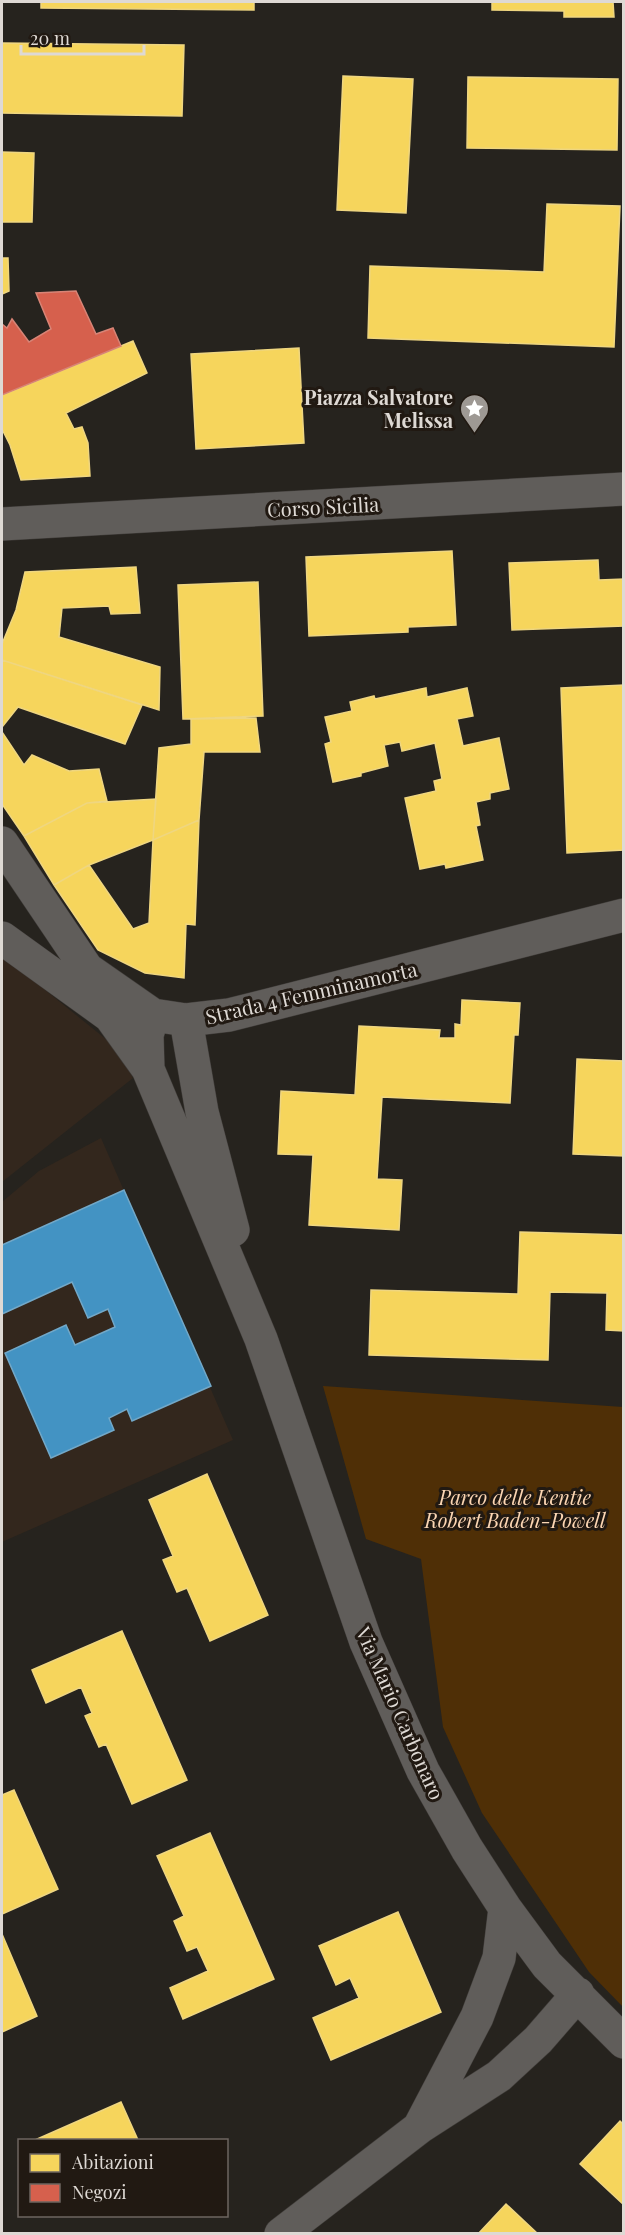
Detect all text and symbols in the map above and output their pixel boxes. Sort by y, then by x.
scale bar [21,18,144,56]
text: 20 m [30,26,70,50]
place label: Piazza Salvatore Melissa [304,383,454,433]
place icon: Piazza Salvatore Melissa [458,392,490,434]
street label: Corso Sicilia [266,490,380,522]
street label: Strada 4 Femminamorta [203,954,420,1029]
park label: Parco delle Kentie Robert Baden-Powell [424,1483,607,1533]
street label: Via Mario Carbonaro [350,1621,451,1804]
legend [18,2139,228,2217]
text: Abitazioni [71,2150,154,2174]
text: Negozi [72,2180,127,2204]

